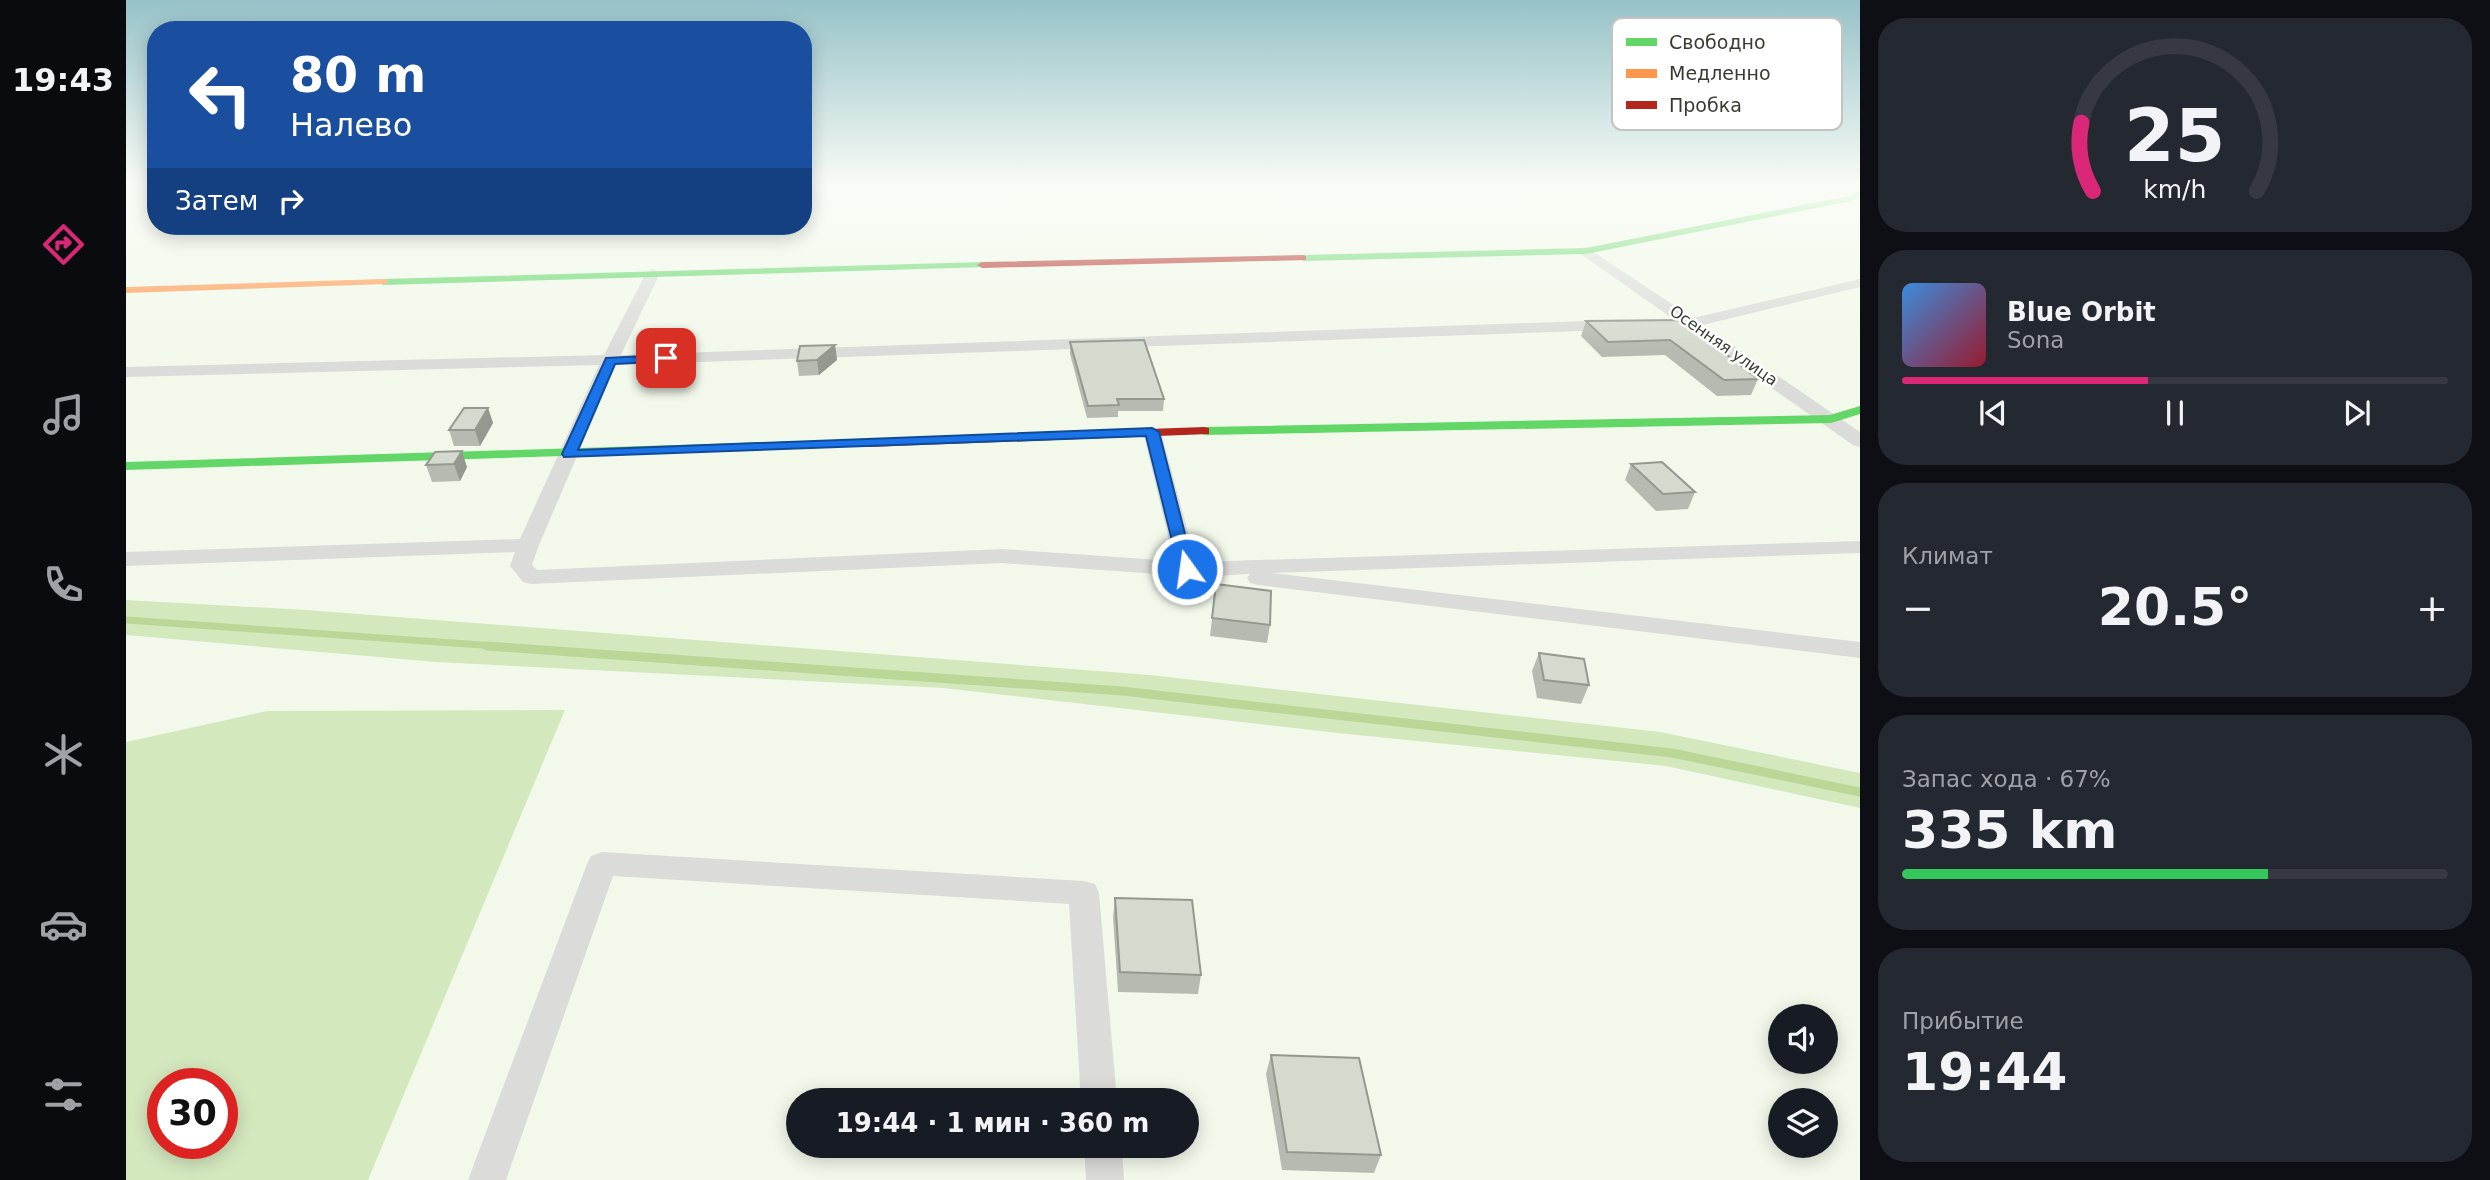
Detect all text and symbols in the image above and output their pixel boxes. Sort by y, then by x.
legend [1612,18,1842,130]
text: Свободно [1669,31,1766,53]
text: 80 m [290,47,426,104]
icon: left [175,49,266,140]
text: 19:43 [12,61,114,99]
text: Медленно [1669,62,1771,84]
text: Пробка [1669,94,1742,116]
text: 25 [2124,94,2226,179]
text: Налево [290,106,412,144]
text: km/h [2143,175,2207,204]
icon: right [272,182,310,220]
text: Затем [175,186,258,216]
icon: directions [39,220,88,269]
text: Blue Orbit [2007,297,2156,327]
street label: Осенняя улица [1666,301,1781,390]
text: Sona [2007,327,2064,353]
pin [636,328,696,388]
icon: arrive [647,339,685,377]
icon: music [39,390,88,439]
icon: previous [1974,394,2012,432]
icon: pause [2156,394,2194,432]
icon: next [2338,394,2376,432]
position arrow [1150,532,1224,606]
text: Климат [1902,543,1993,569]
icon: phone [39,560,88,609]
text: 20.5° [2098,577,2252,637]
text: − [1902,586,1934,630]
text: + [2416,586,2448,630]
icon: climate [39,730,88,779]
text: Запас хода · 67% [1902,766,2111,792]
text: 335 km [1902,800,2117,860]
icon: car [39,900,88,949]
map controls [1768,1004,1838,1158]
button: sound [1768,1004,1838,1074]
text: Прибытие [1902,1008,2024,1034]
text: 19:44 [1902,1042,2068,1102]
speed limit sign: 30 [147,1068,238,1159]
icon: filters [39,1070,88,1119]
button: layers [1768,1088,1838,1158]
text: 19:44 · 1 мин · 360 m [836,1108,1149,1138]

